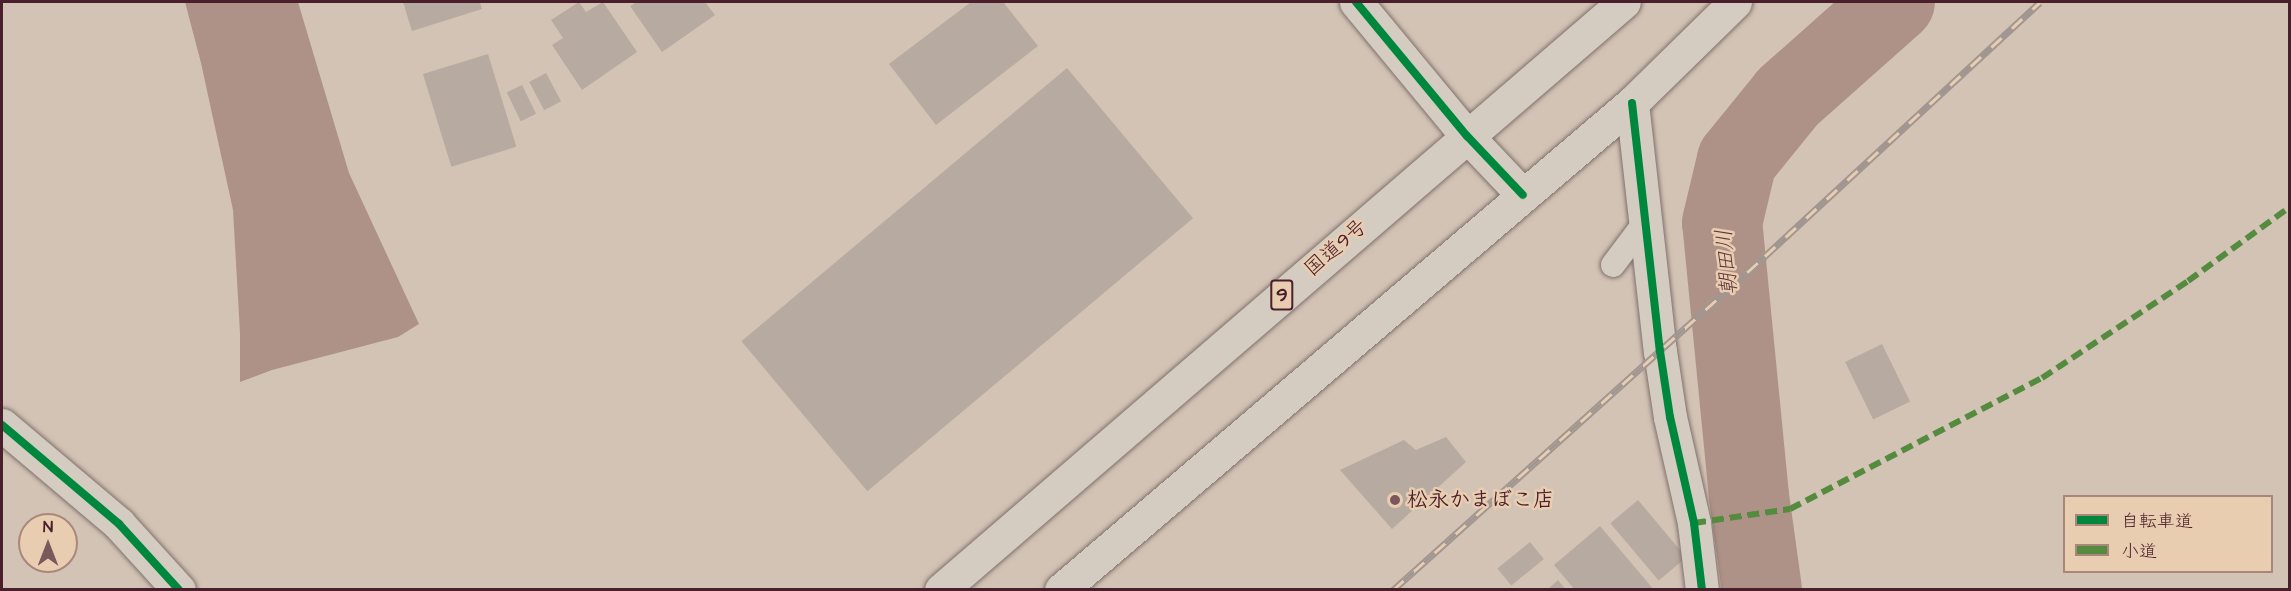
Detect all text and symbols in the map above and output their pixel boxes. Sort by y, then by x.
street label: 国道9号 [1299,214,1373,282]
water label: 朝田川 [1711,228,1743,296]
road number: 9 [1270,278,1294,312]
place label: 松永かまぼこ店 [1407,487,1554,513]
marker: 松永かまぼこ店 [1388,493,1402,507]
legend [2063,495,2273,573]
text: 自転車道 [2121,509,2193,534]
north arrow [18,513,78,573]
text: N [43,516,53,538]
text: 小道 [2121,539,2157,564]

